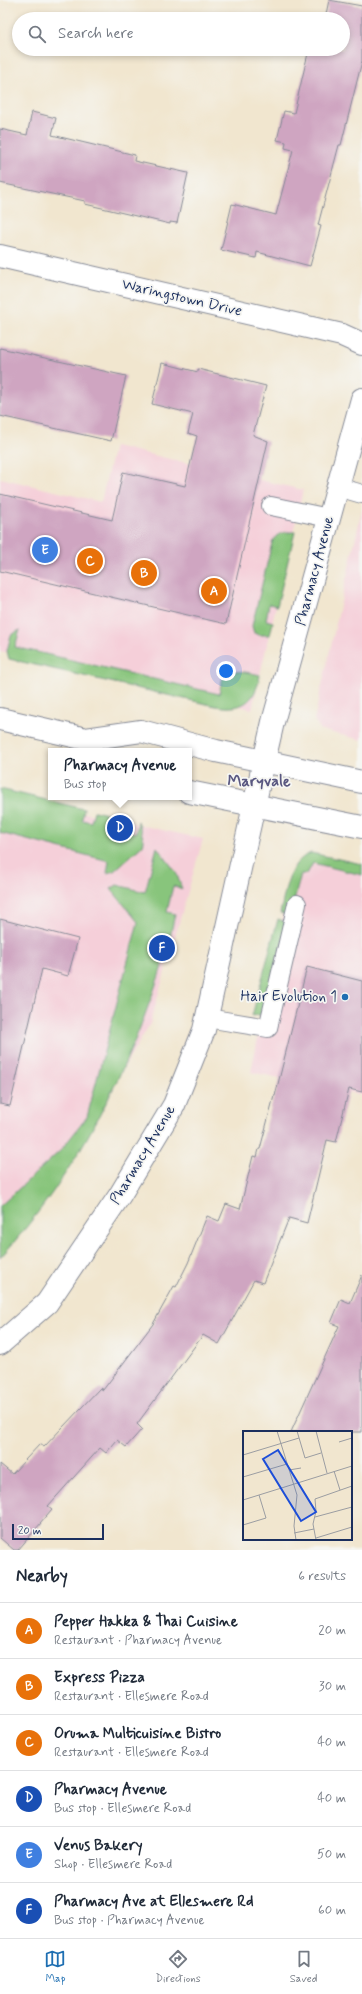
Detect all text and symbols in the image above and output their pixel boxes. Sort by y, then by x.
search box [12,12,350,56]
icon: search [26,23,48,45]
text: Search here [58,24,134,44]
street label: Waringstown Drive [120,274,244,322]
street label: Pharmacy Avenue [291,514,339,628]
pin: E [32,535,58,565]
pin: C [77,546,103,576]
pin: B [131,558,157,588]
pin: A [201,576,227,606]
your location [216,661,236,681]
popup [48,748,192,800]
text: Pharmacy Avenue [64,756,176,776]
district label: Maryvale [228,771,291,792]
text: Bus stop [64,776,107,793]
pin: D [107,813,133,843]
pin: F [149,933,175,963]
place label: Hair Evolution 1 [240,987,337,1007]
marker: Hair Evolution 1 [340,992,350,1002]
street label: Pharmacy Avenue [105,1102,181,1208]
inset map [243,1431,352,1540]
scale bar [12,1522,104,1541]
text: 20 m [18,1524,41,1538]
text: Nearby [16,1565,68,1587]
text: 6 results [298,1568,346,1585]
text: Pepper Hakka & Thai Cuisine [54,1612,238,1632]
text: A [25,1622,33,1639]
text: 20 m [318,1622,346,1639]
text: Restaurant · Pharmacy Avenue [54,1632,222,1649]
text: Express Pizza [54,1668,145,1688]
text: B [25,1678,33,1695]
text: 30 m [319,1678,346,1695]
text: Restaurant · Ellesmere Road [54,1688,209,1705]
text: Oruma Multicuisine Bistro [54,1724,221,1744]
text: C [24,1734,34,1751]
text: 40 m [317,1734,346,1751]
text: Restaurant · Ellesmere Road [54,1744,209,1761]
text: Pharmacy Avenue [54,1780,167,1800]
text: D [25,1790,33,1807]
text: 40 m [317,1790,346,1807]
text: Bus stop · Ellesmere Road [54,1800,191,1817]
text: Venus Bakery [54,1836,143,1856]
text: E [25,1846,33,1863]
text: 50 m [317,1846,346,1863]
text: Shop · Ellesmere Road [54,1856,172,1873]
text: Pharmacy Ave at Ellesmere Rd [54,1892,253,1912]
text: F [26,1902,32,1919]
text: 60 m [318,1902,346,1919]
text: Bus stop · Pharmacy Avenue [54,1912,205,1929]
tab: Map [44,1948,66,1986]
tab: Directions [155,1948,201,1986]
tab: Saved [290,1948,317,1986]

